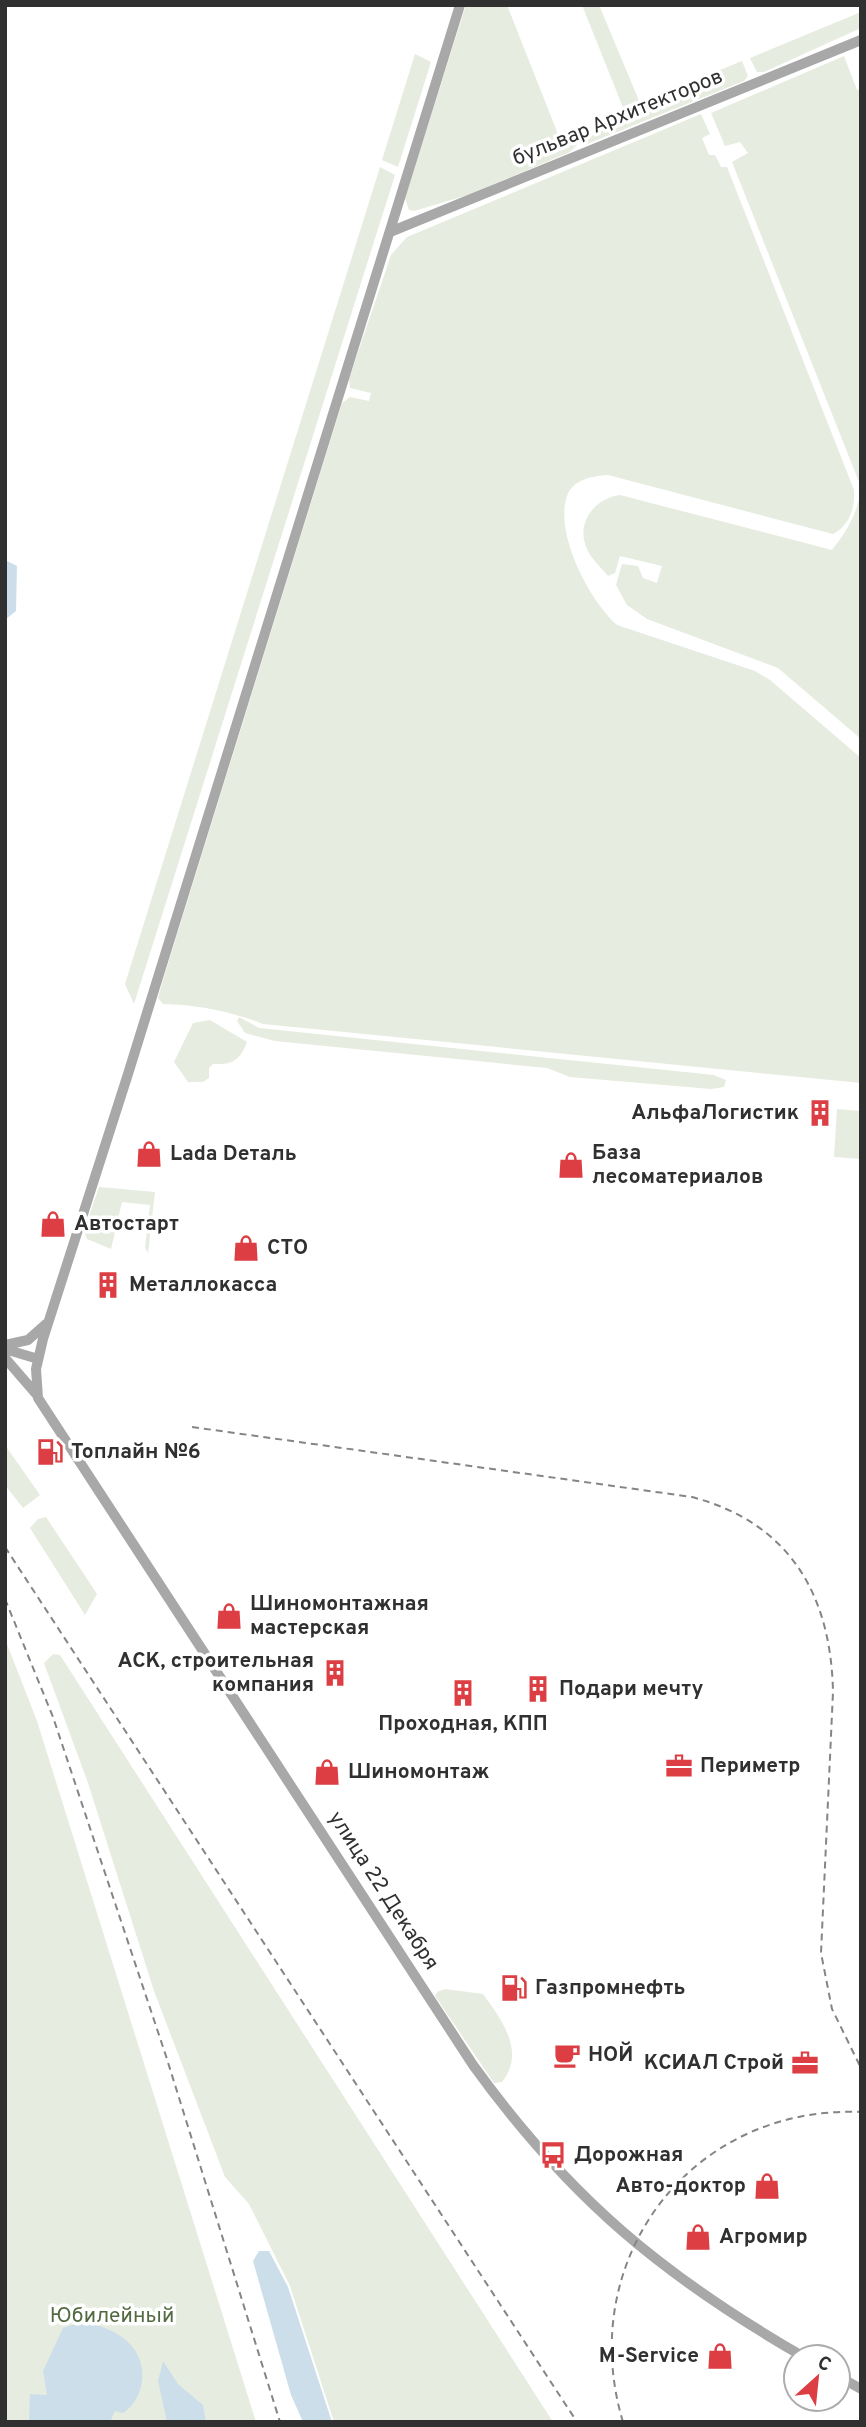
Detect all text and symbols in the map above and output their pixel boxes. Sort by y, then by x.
street label: бульвар Архитекторов [509,63,727,173]
building icon: АльфаЛогистик [805,1098,835,1128]
place label: АльфаЛогистик [631,1100,799,1127]
shop icon: Lada Dеталь [134,1139,164,1169]
place label: База лесоматериалов [592,1140,764,1191]
place label: Lada Dеталь [170,1141,297,1168]
shop icon: База лесоматериалов [556,1150,586,1180]
shop icon: Автостарт [38,1209,68,1239]
place label: Автостарт [74,1211,179,1238]
shop icon: СТО [231,1233,261,1263]
place label: СТО [267,1235,308,1262]
building icon: Металлокасса [93,1270,123,1300]
place label: Металлокасса [129,1272,277,1299]
fuel station icon: Топлайн №6 [35,1437,65,1467]
place label: Топлайн №6 [71,1439,201,1466]
place label: Шиномонтажная мастерская [250,1591,429,1642]
shop icon: Шиномонтажная мастерская [214,1601,244,1631]
place label: АСК, строительная компания [117,1648,314,1699]
building icon: АСК, строительная компания [320,1658,350,1688]
building icon: Подари мечту [523,1674,553,1704]
place label: Подари мечту [559,1676,704,1703]
building icon: Проходная, КПП [448,1678,478,1708]
place label: Проходная, КПП [378,1711,548,1738]
office icon: Периметр [664,1751,694,1781]
place label: Периметр [700,1753,800,1780]
shop icon: Шиномонтаж [312,1757,342,1787]
place label: Шиномонтаж [348,1759,489,1786]
street label: улица 22 Декабря [322,1806,444,1976]
fuel station icon: Газпромнефть [499,1973,529,2003]
place label: Газпромнефть [535,1975,685,2002]
cafe icon: НОЙ [552,2040,582,2070]
place label: НОЙ [588,2041,633,2069]
office icon: КСИАЛ Строй [790,2048,820,2078]
place label: КСИАЛ Строй [644,2050,784,2077]
bus stop icon: Дорожная [538,2140,568,2170]
place label: Дорожная [574,2142,683,2169]
shop icon: Авто-доктор [752,2171,782,2201]
place label: Авто-доктор [615,2173,746,2200]
shop icon: Агромир [683,2222,713,2252]
place label: Агромир [719,2224,808,2251]
park label: Юбилейный [50,2303,174,2330]
shop icon: M-Service [705,2341,735,2371]
place label: M-Service [599,2343,699,2370]
north arrow [782,2343,852,2413]
text: С [813,2351,835,2378]

